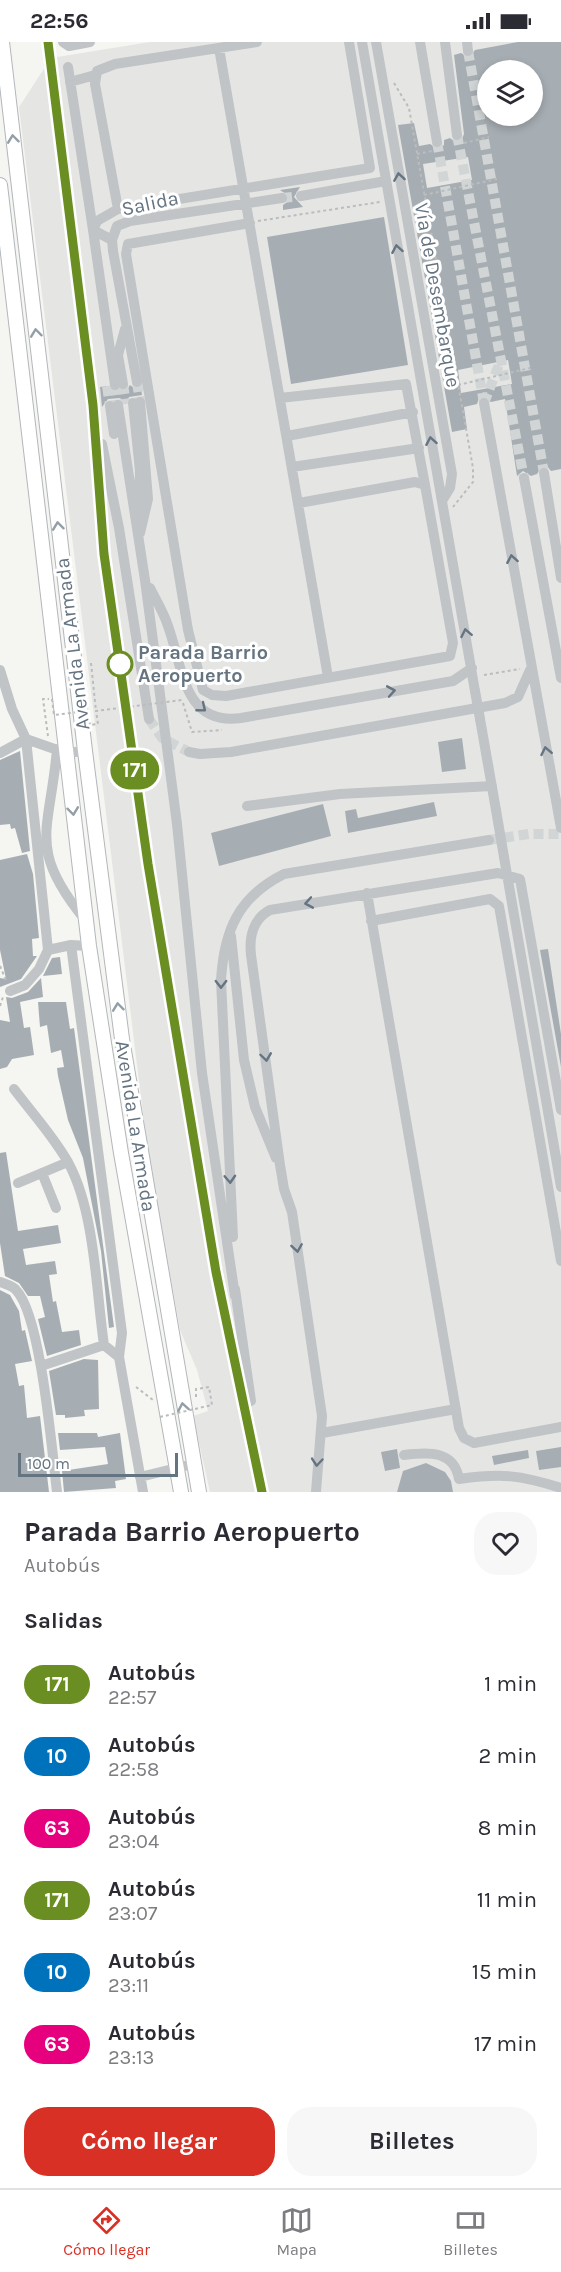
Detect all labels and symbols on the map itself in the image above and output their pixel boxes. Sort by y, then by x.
one-way arrow [7,134,20,144]
one-way arrow [393,172,406,182]
street label: Salida [120,186,181,221]
street label: Vía de Desembarque [410,201,465,389]
one-way arrow [392,245,404,254]
one-way arrow [30,328,42,337]
one-way arrow [425,437,437,446]
one-way arrow [53,522,65,531]
one-way arrow [506,554,519,564]
street label: Avenida La Armada [51,556,94,731]
one-way arrow [460,629,472,638]
place label: Parada Barrio Aeropuerto [138,641,268,687]
marker: Parada Barrio Aeropuerto [107,651,133,677]
one-way arrow [387,686,396,698]
one-way arrow [195,701,206,712]
one-way arrow [540,746,553,756]
line badge: 171 [100,750,170,790]
one-way arrow [66,806,79,815]
one-way arrow [304,897,314,909]
one-way arrow [215,980,227,989]
one-way arrow [112,1002,124,1012]
street label: Avenida La Armada [111,1039,160,1214]
one-way arrow [259,1052,271,1061]
one-way arrow [223,1175,236,1184]
one-way arrow [291,1244,303,1253]
one-way arrow [177,1402,190,1412]
scale bar [18,1450,178,1478]
one-way arrow [311,1458,324,1467]

